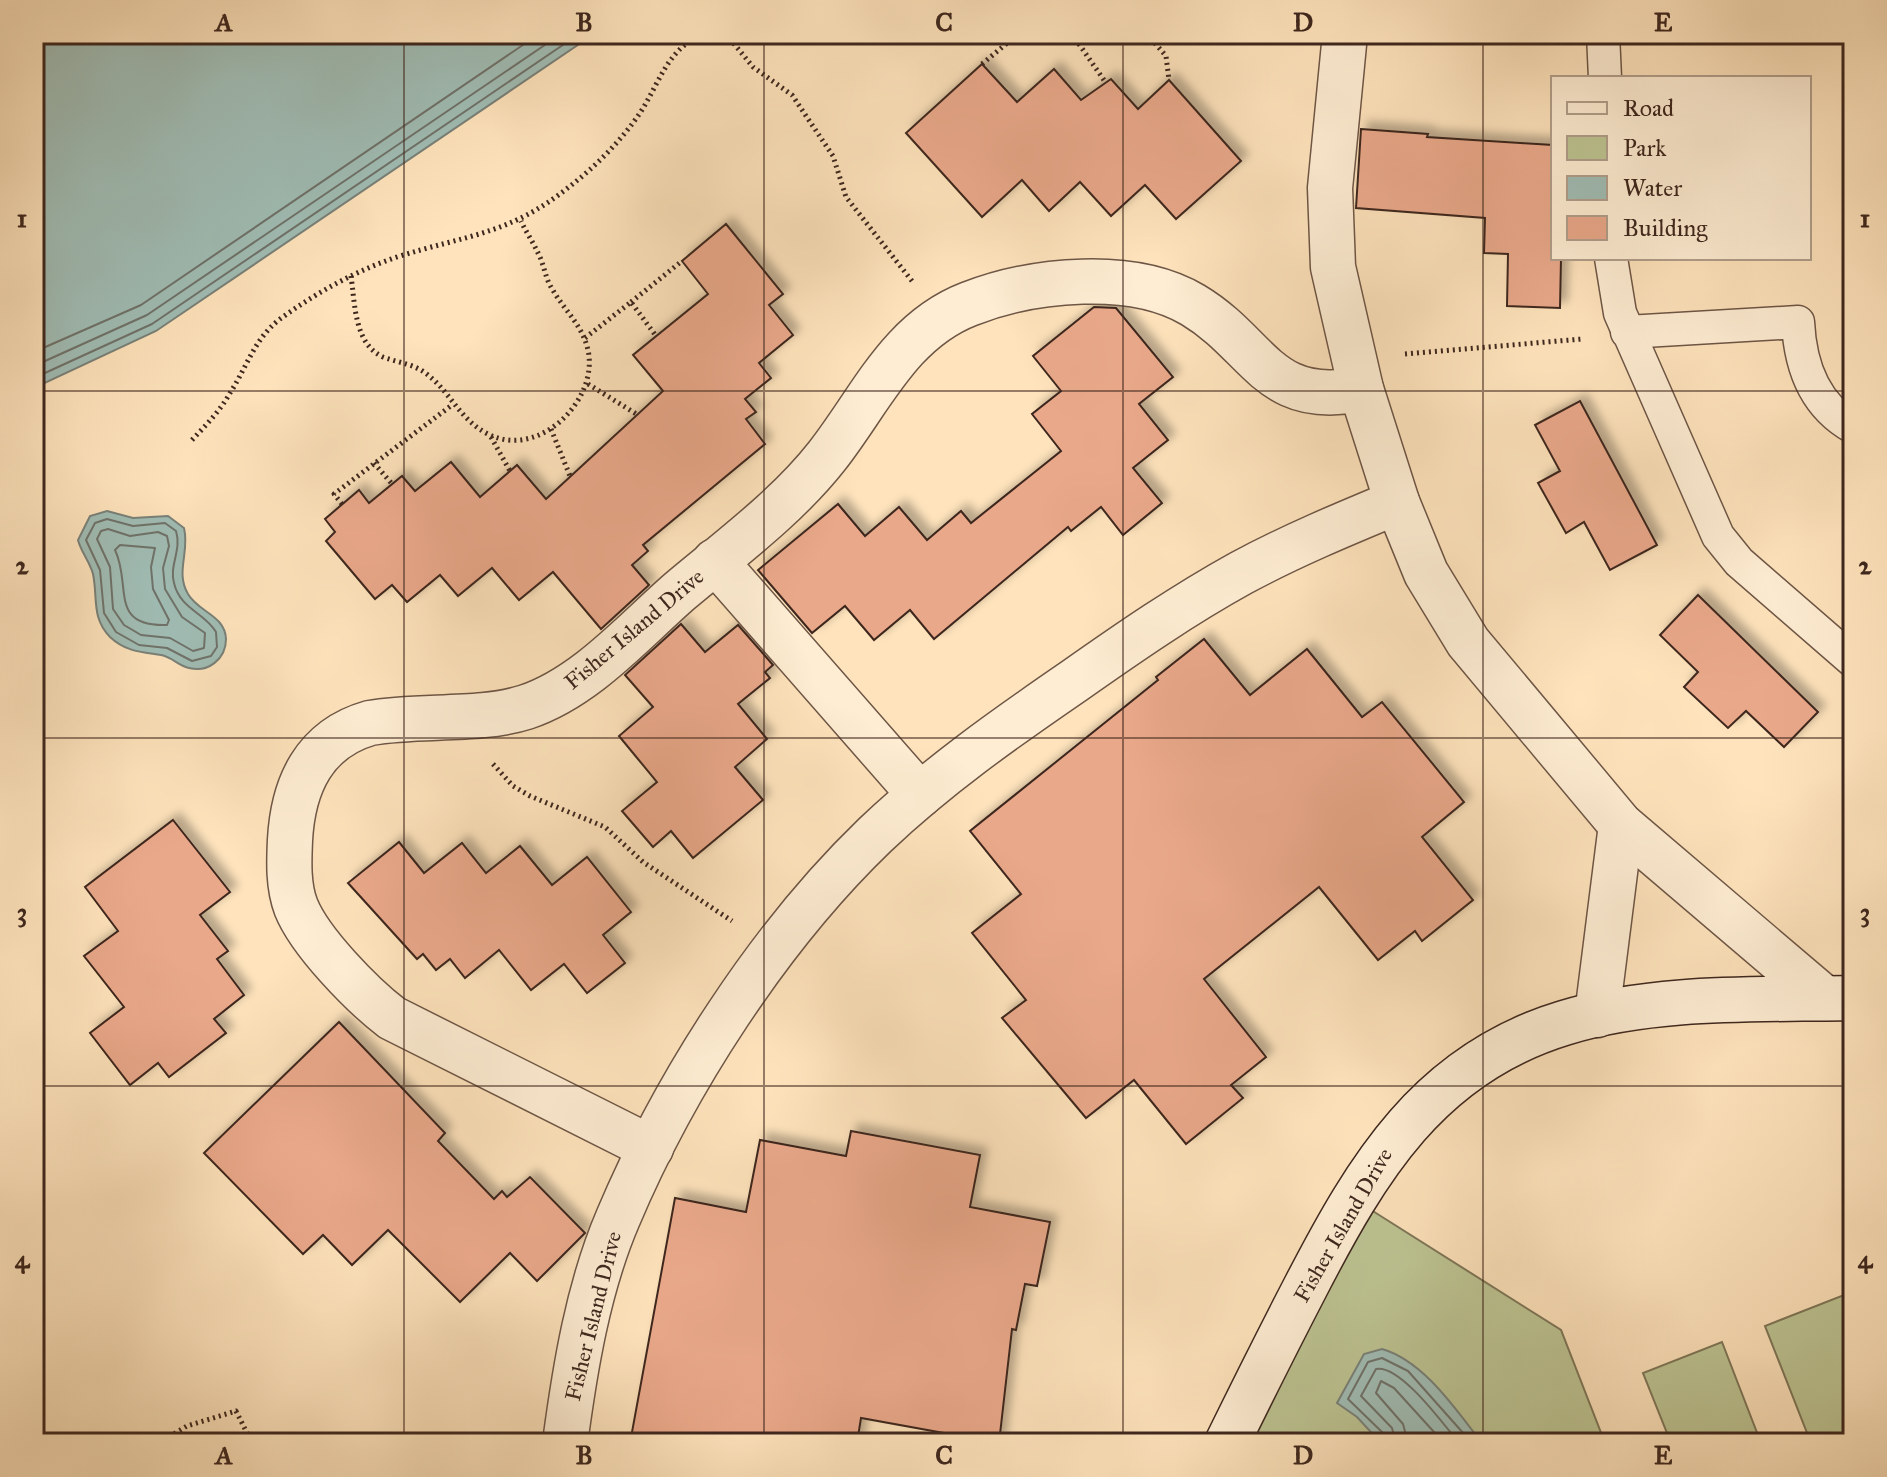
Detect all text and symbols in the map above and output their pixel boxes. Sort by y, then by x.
text: A [213,6,233,38]
text: B [575,6,593,38]
text: C [935,6,953,38]
text: D [1293,6,1313,38]
text: E [1654,6,1673,38]
legend [1551,76,1811,260]
text: Road [1623,93,1674,123]
text: Park [1623,133,1667,163]
text: Water [1623,173,1682,203]
text: 1 [17,202,27,234]
text: 1 [1860,202,1870,234]
text: Building [1623,213,1708,243]
text: 2 [16,549,30,581]
text: 2 [1859,549,1873,581]
street label: Fisher Island Drive [559,563,709,695]
text: 3 [17,896,27,928]
text: 3 [1860,896,1870,928]
street label: Fisher Island Drive [1288,1143,1398,1307]
street label: Fisher Island Drive [559,1228,627,1404]
text: 4 [15,1243,31,1275]
text: 4 [1858,1243,1874,1275]
text: A [213,1439,233,1471]
text: B [575,1439,593,1471]
text: C [935,1439,953,1471]
text: D [1293,1439,1313,1471]
text: E [1654,1439,1673,1471]

